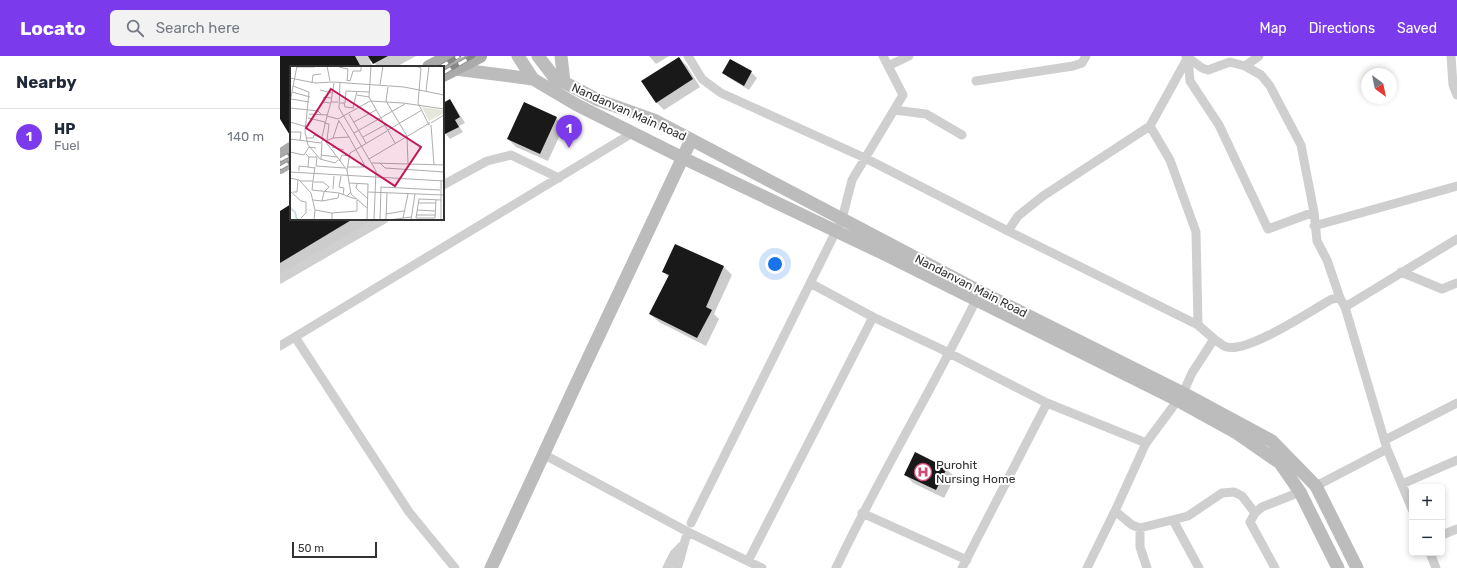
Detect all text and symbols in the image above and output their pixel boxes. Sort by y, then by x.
search box [110,10,390,46]
text: Locato [20,17,86,40]
icon: search [124,17,146,39]
text: Search here [156,19,240,37]
text: Map [1260,20,1287,37]
text: Directions [1309,20,1375,37]
text: Saved [1397,20,1437,37]
inset map [290,66,444,220]
north arrow [1361,68,1397,104]
text: Nearby [16,72,77,92]
street label: Nandanvan Main Road [569,80,689,144]
pin: 1 [556,115,582,148]
text: HP [54,120,75,138]
text: 1 [26,129,32,144]
text: 140 m [227,129,264,144]
text: Fuel [54,138,80,153]
street label: Nandanvan Main Road [913,252,1029,320]
your location [765,254,785,274]
place label: Purohit Nursing Home [936,458,1016,486]
hospital icon: Purohit Nursing Home [913,462,933,482]
map controls [1409,484,1445,556]
button: + [1409,484,1445,520]
button: − [1409,520,1445,556]
scale bar [292,540,377,559]
text: 50 m [298,542,324,555]

